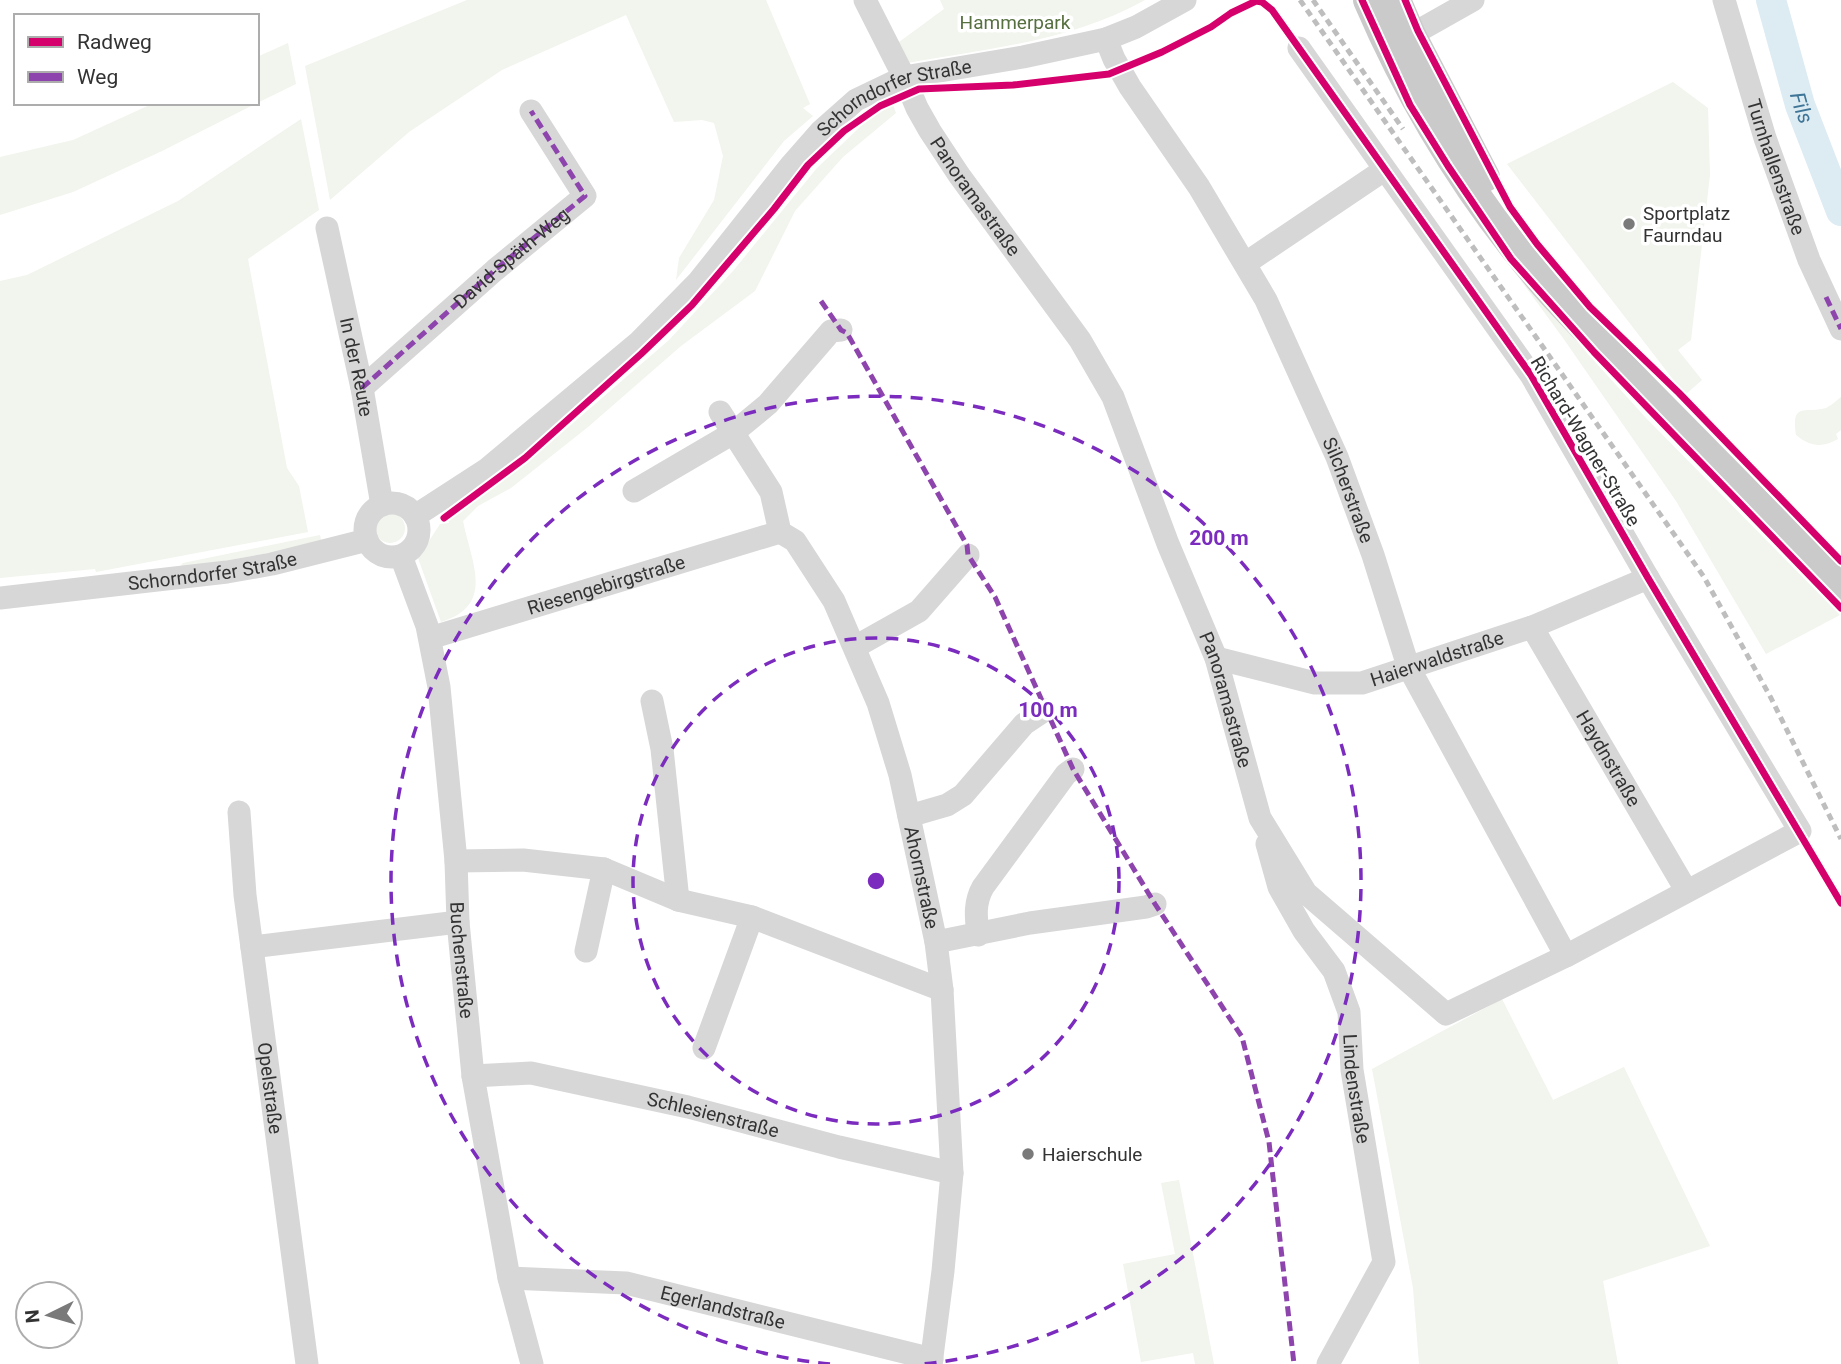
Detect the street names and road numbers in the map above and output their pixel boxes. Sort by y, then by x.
street label: Schorndorfer Straße [812,55,973,142]
street label: Turnhallenstraße [1742,96,1810,238]
street label: Panoramastraße [925,133,1025,261]
street label: David-Späth-Weg [449,203,574,313]
street label: In der Reute [335,315,378,418]
street label: Richard-Wagner-Straße [1526,352,1645,530]
street label: Silcherstraße [1318,434,1379,546]
street label: Schorndorfer Straße [127,547,299,595]
street label: Riesengebirgstraße [525,550,688,620]
street label: Haierwaldstraße [1367,626,1507,691]
street label: Panoramastraße [1194,628,1257,770]
street label: Haydnstraße [1571,706,1646,811]
street label: Ahornstraße [899,824,944,931]
street label: Buchenstraße [445,901,478,1020]
street label: Lindenstraße [1338,1033,1375,1145]
street label: Opelstraße [253,1041,287,1135]
street label: Schlesienstraße [645,1087,782,1143]
street label: Egerlandstraße [658,1281,788,1334]

